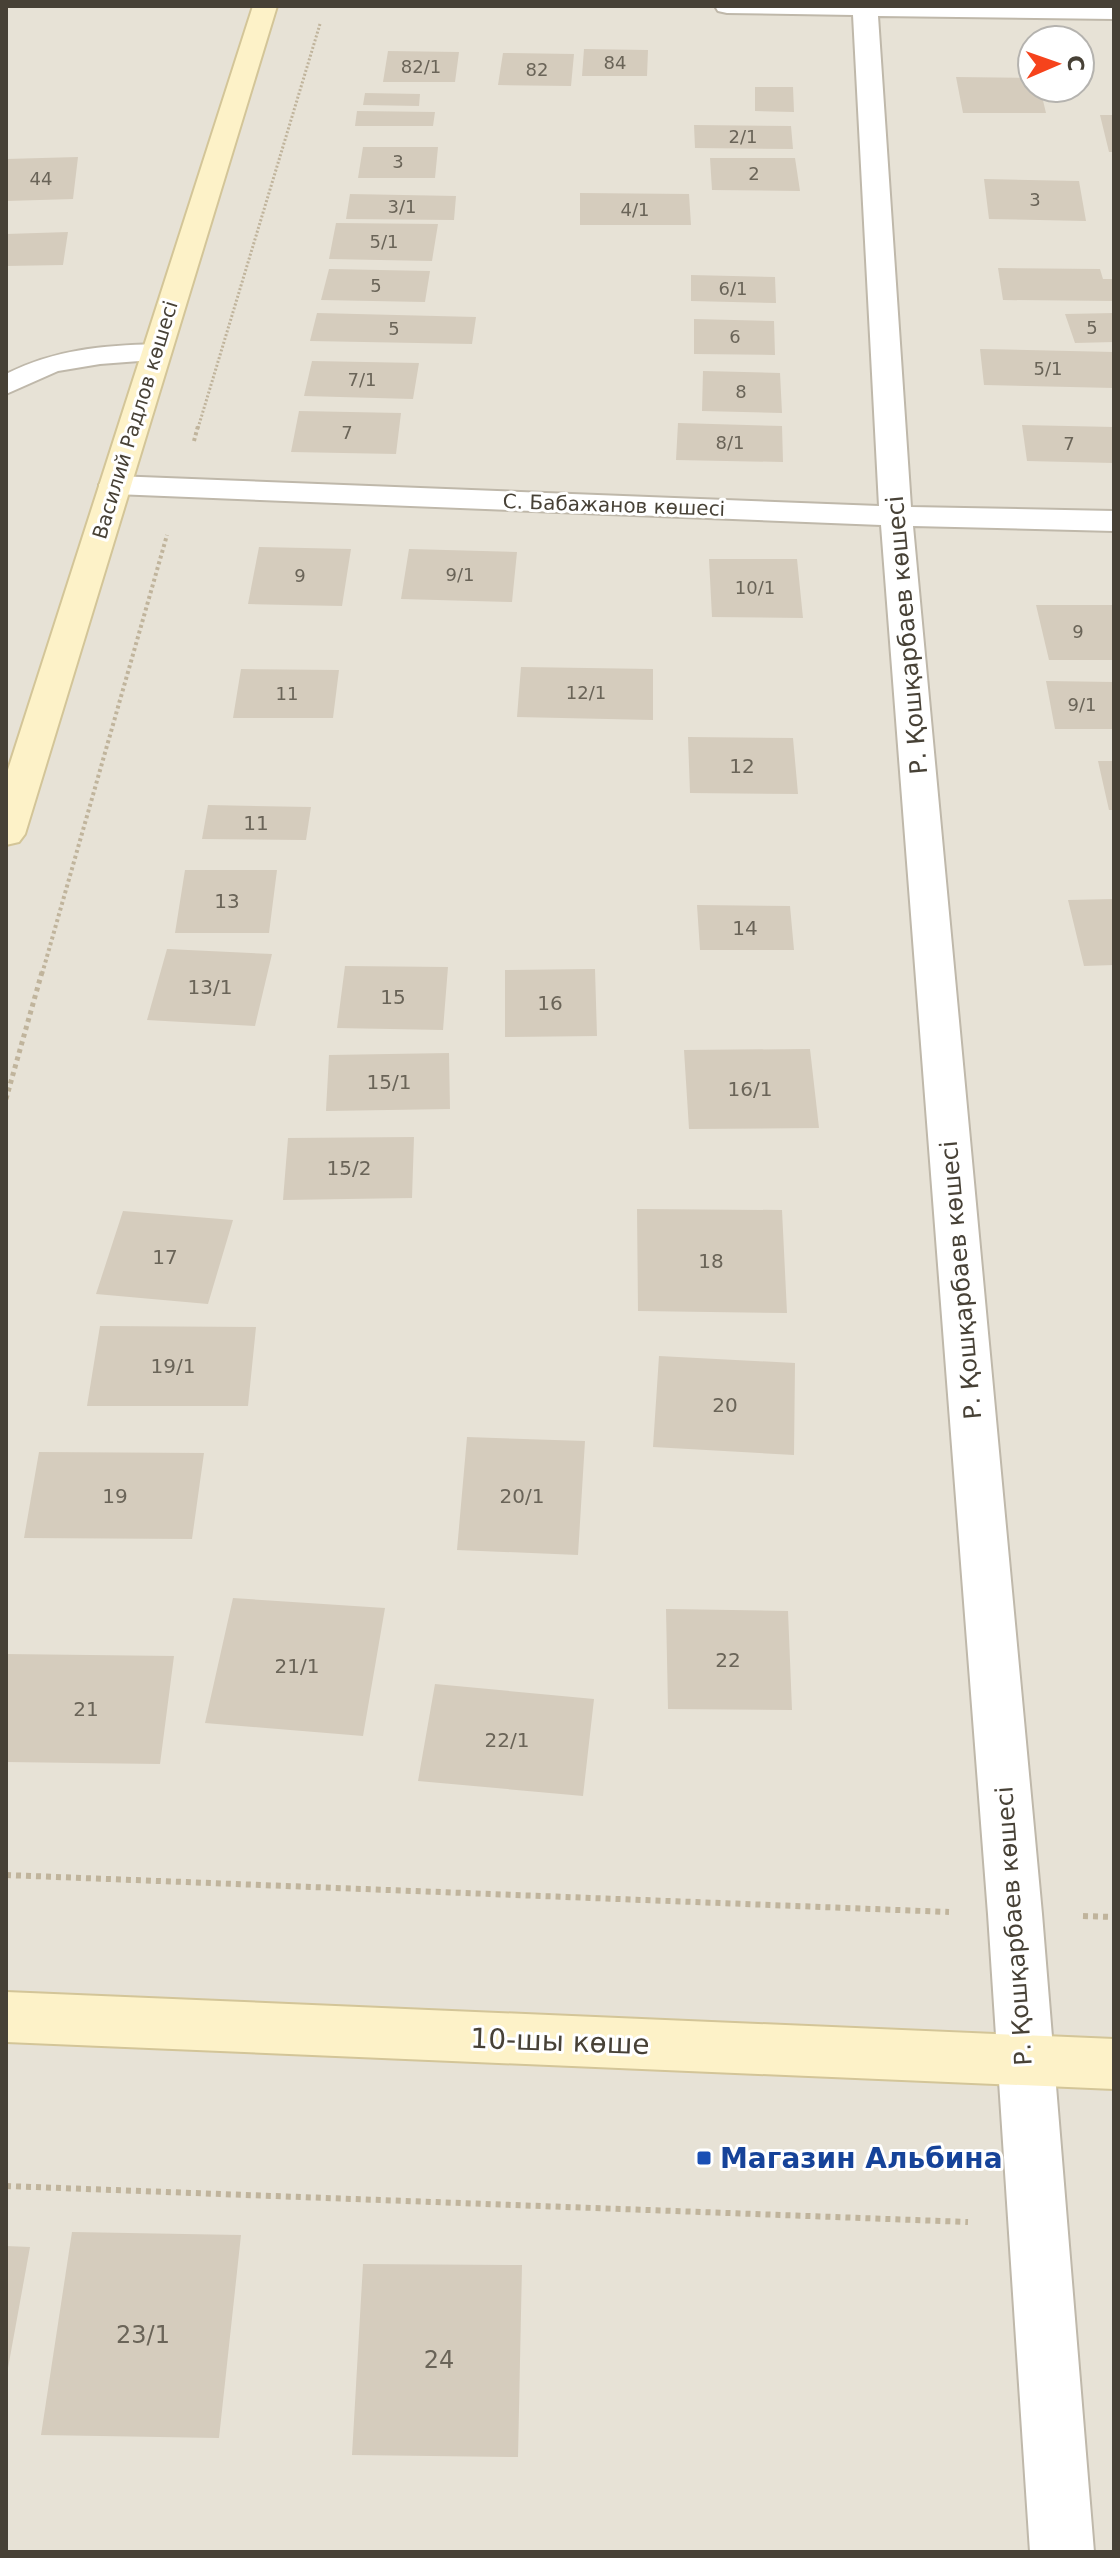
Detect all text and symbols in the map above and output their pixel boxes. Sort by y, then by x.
north arrow [1016,24,1096,104]
house number: 84 [604,52,626,73]
text: С [1063,55,1088,72]
house number: 82/1 [401,56,441,77]
house number: 82 [526,59,548,80]
house number: 2/1 [729,126,757,147]
house number: 3 [392,151,404,172]
house number: 2 [748,163,760,184]
house number: 44 [30,168,52,189]
house number: 3 [1029,189,1041,210]
house number: 3/1 [388,196,416,217]
house number: 4/1 [621,199,649,220]
house number: 5/1 [370,231,398,252]
house number: 5 [370,275,382,296]
house number: 6/1 [719,278,747,299]
street label: Василий Радлов көшесі [87,298,183,542]
house number: 5 [1086,317,1098,338]
house number: 5 [388,318,400,339]
house number: 6 [729,326,741,347]
house number: 5/1 [1034,358,1062,379]
house number: 7/1 [348,369,376,390]
house number: 8 [735,381,747,402]
house number: 7 [341,422,353,443]
house number: 8/1 [716,432,744,453]
house number: 7 [1063,433,1075,454]
street label: С. Бабажанов көшесі [502,489,726,521]
street label: Р. Қошқарбаев көшесі [881,494,933,776]
house number: 9/1 [446,564,474,585]
house number: 9 [294,565,306,586]
house number: 10/1 [735,577,775,598]
house number: 9 [1072,621,1084,642]
house number: 12/1 [566,682,606,703]
house number: 11 [276,683,298,704]
house number: 9/1 [1068,694,1096,715]
house number: 12 [729,754,755,778]
house number: 11 [243,811,269,835]
house number: 13 [214,889,240,913]
house number: 14 [732,916,758,940]
house number: 13/1 [188,975,232,999]
house number: 15 [380,985,406,1009]
house number: 16 [537,991,563,1015]
house number: 15/1 [367,1070,411,1094]
house number: 16/1 [728,1077,772,1101]
street label: Р. Қошқарбаев көшесі [935,1139,987,1421]
house number: 15/2 [327,1156,371,1180]
house number: 17 [152,1245,178,1269]
house number: 18 [698,1249,724,1273]
house number: 19/1 [151,1354,195,1378]
house number: 20 [712,1393,738,1417]
house number: 19 [102,1484,128,1508]
house number: 20/1 [500,1484,544,1508]
house number: 22 [715,1648,741,1672]
house number: 21/1 [275,1654,319,1678]
house number: 21 [73,1697,99,1721]
house number: 22/1 [485,1728,529,1752]
street label: Р. Қошқарбаев көшесі [990,1786,1038,2066]
street label: 10-шы көше [470,2022,650,2061]
place label: Магазин Альбина [720,2142,1003,2175]
marker: Магазин Альбина [695,2149,713,2167]
house number: 23/1 [116,2321,170,2349]
house number: 24 [424,2346,454,2374]

